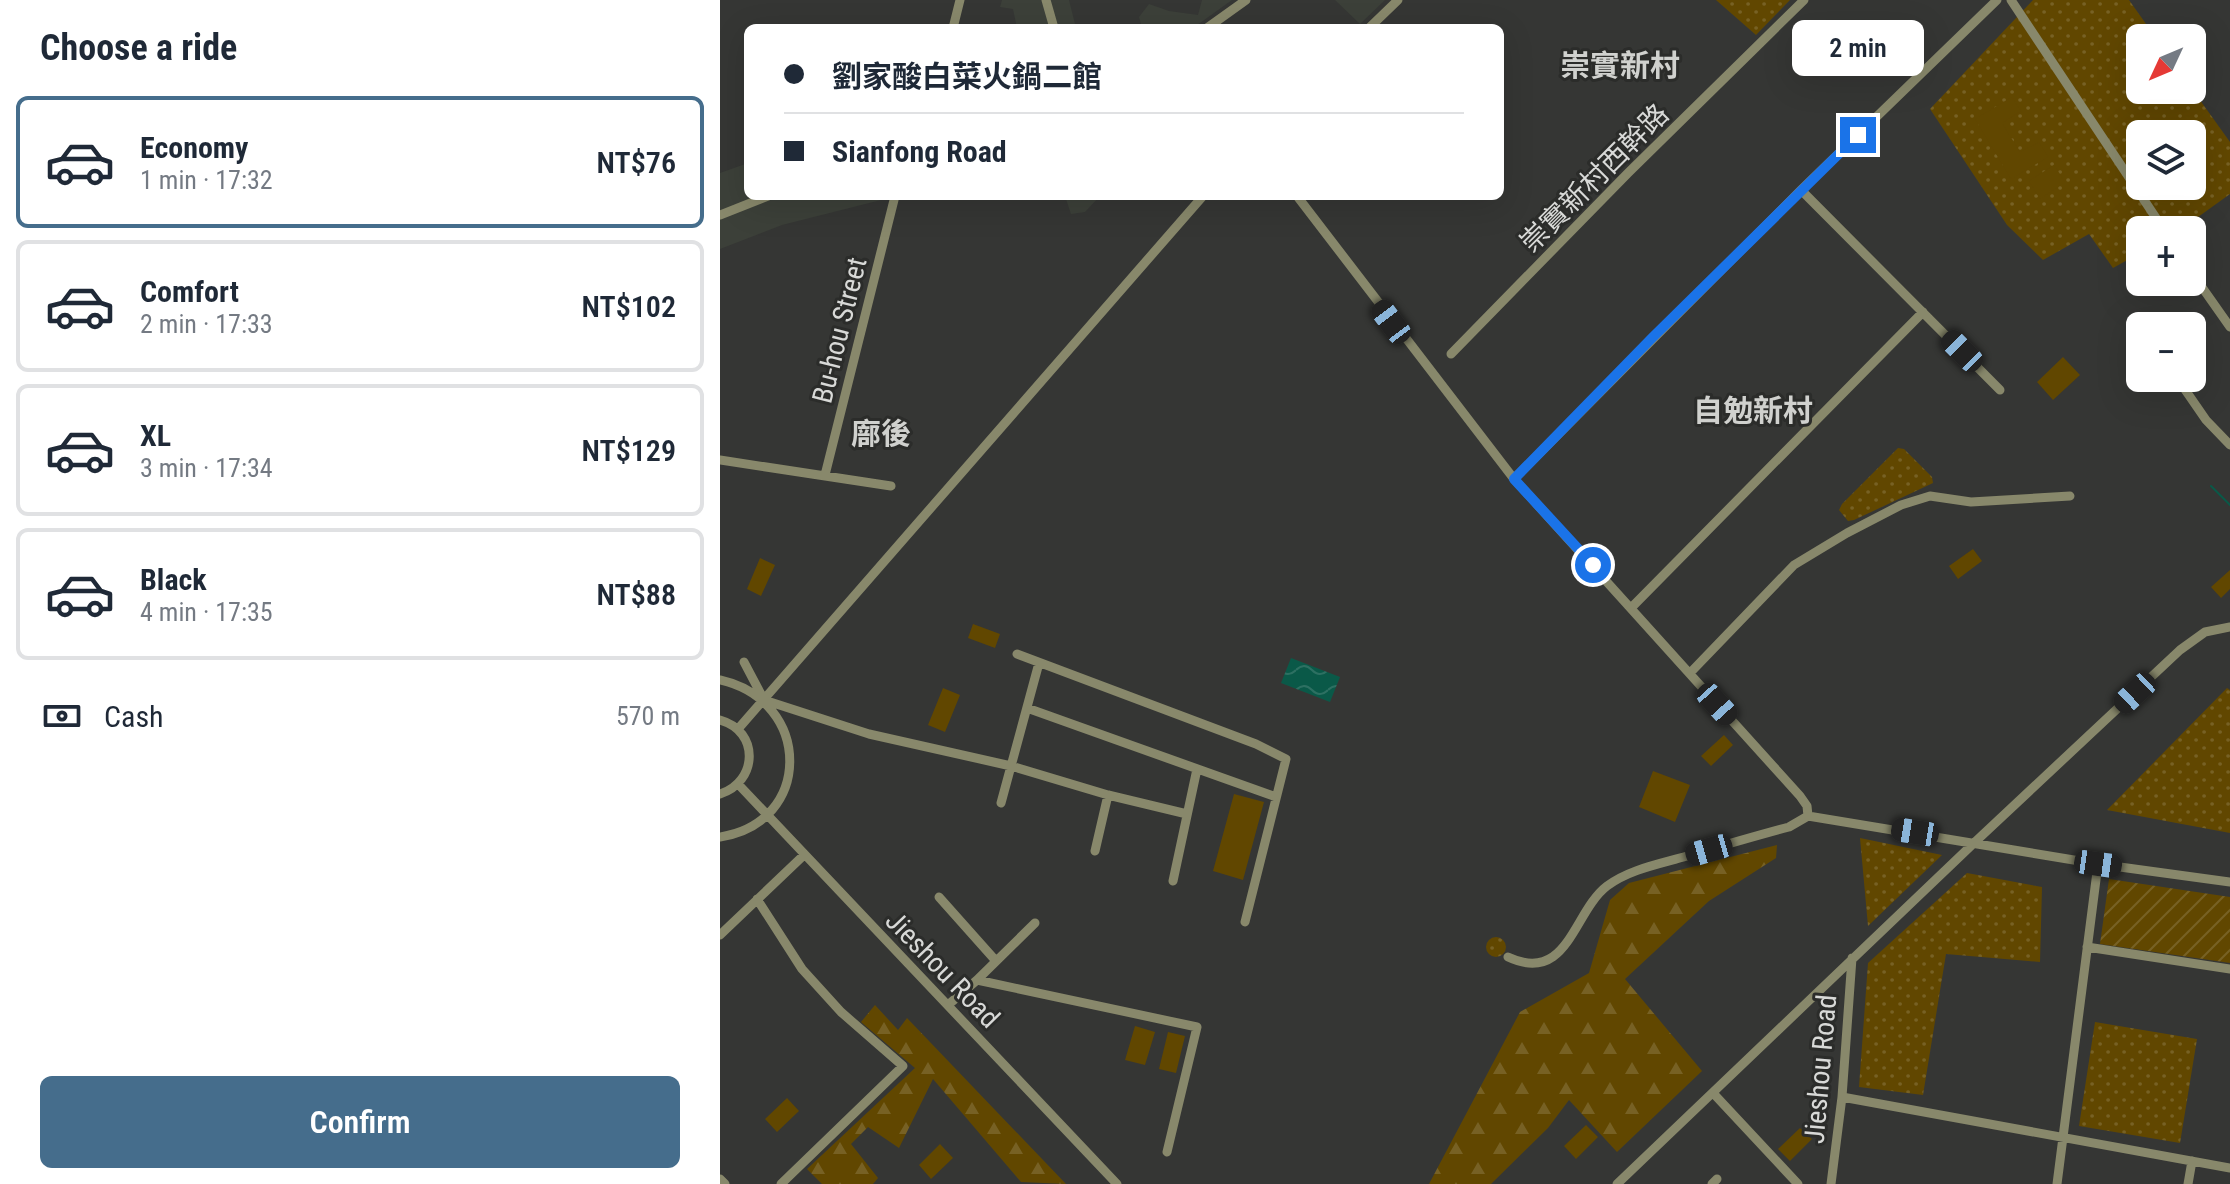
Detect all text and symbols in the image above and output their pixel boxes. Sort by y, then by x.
callout: 2 min [1792,19,1924,75]
north arrow [2126,24,2206,104]
map controls [2126,24,2206,392]
text: Choose a ride [40,27,237,69]
text: 2 min [1829,33,1887,63]
district label: 崇實新村 [1560,48,1680,83]
text: 劉家酸白菜火鍋二館 [832,59,1102,94]
street label: 崇實新村西幹路 [1513,97,1675,259]
route end [1840,117,1876,153]
button: layers [2126,120,2206,200]
icon: car [44,126,116,198]
text: Economy [140,130,248,165]
text: Sianfong Road [832,134,1007,169]
text: NT$76 [597,145,676,180]
text: 1 min · 17:32 [140,165,273,195]
button: + [2126,216,2206,296]
street label: Bu-hou Street [805,254,874,406]
icon: car [44,270,116,342]
text: Comfort [140,274,239,309]
text: NT$102 [582,289,676,324]
car [1367,296,1415,348]
text: 2 min · 17:33 [140,309,273,339]
button: − [2126,312,2206,392]
car [1937,326,1987,376]
district label: 自勉新村 [1693,393,1813,428]
icon: car [44,414,116,486]
district label: 廍後 [851,416,911,451]
text: XL [140,418,171,453]
text: NT$129 [582,433,676,468]
text: 3 min · 17:34 [140,453,273,483]
route start [1575,547,1611,583]
icon: car [44,558,116,630]
text: Black [140,562,207,597]
text: NT$88 [597,577,676,612]
text: 4 min · 17:35 [140,597,273,627]
car [2109,668,2161,718]
car [1692,678,1742,730]
icon: cash [40,694,84,738]
text: Cash [104,699,164,734]
text: 570 m [616,701,680,731]
car [1889,816,1941,848]
car [1683,832,1735,868]
car [2073,849,2123,879]
street label: Jieshou Road [879,904,1006,1035]
street label: Jieshou Road [1798,993,1843,1145]
button: Confirm [40,1076,680,1168]

